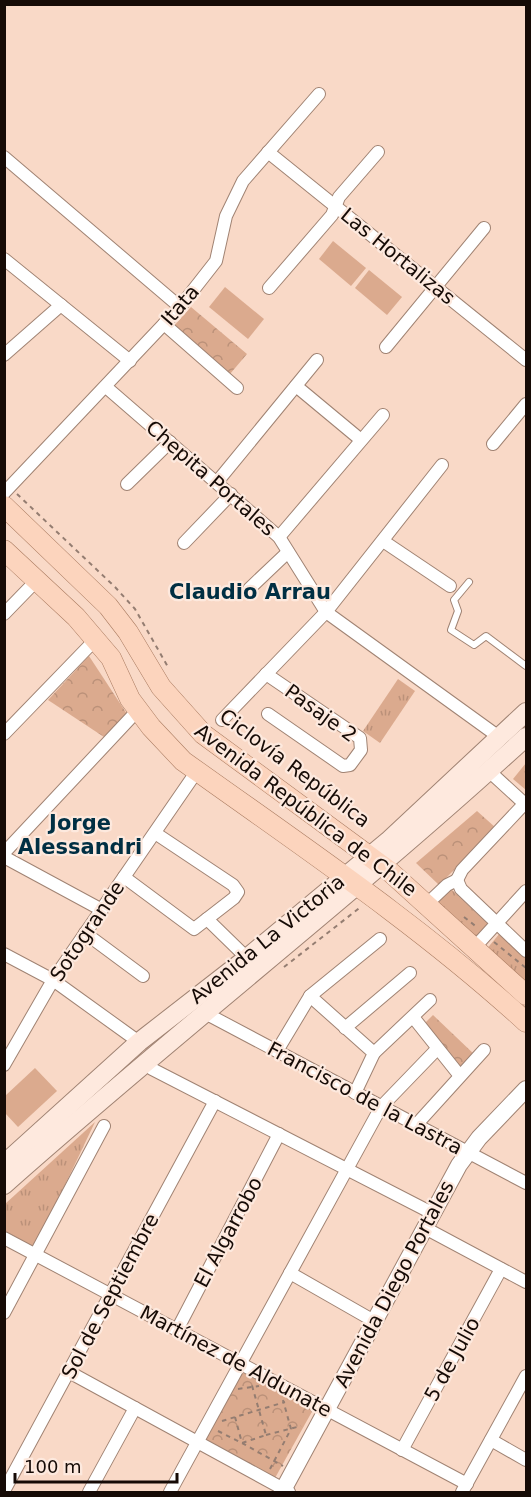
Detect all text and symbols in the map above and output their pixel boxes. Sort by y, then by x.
street label: Las Hortalizas [336,203,460,309]
street label: Itata [156,280,204,330]
street label: Chepita Portales [141,415,281,541]
district label: Claudio Arrau [169,580,331,604]
street label: Pasaje 2 [280,679,362,747]
street label: Ciclovía República [215,704,375,832]
street label: Avenida República de Chile [190,719,422,901]
district label: Jorge Alessandri [18,811,142,859]
street label: Avenida La Victoria [185,869,349,1009]
street label: Sotogrande [45,876,129,986]
street label: Francisco de la Lastra [263,1036,467,1160]
street label: El Algarrobo [189,1173,267,1291]
street label: Avenida Diego Portales [329,1176,459,1392]
street label: Sol de Septiembre [56,1209,164,1383]
street label: Martínez de Aldunate [136,1300,336,1422]
street label: 5 de Julio [419,1313,485,1405]
scale bar [15,1446,177,1484]
text: 100 m [24,1456,82,1477]

